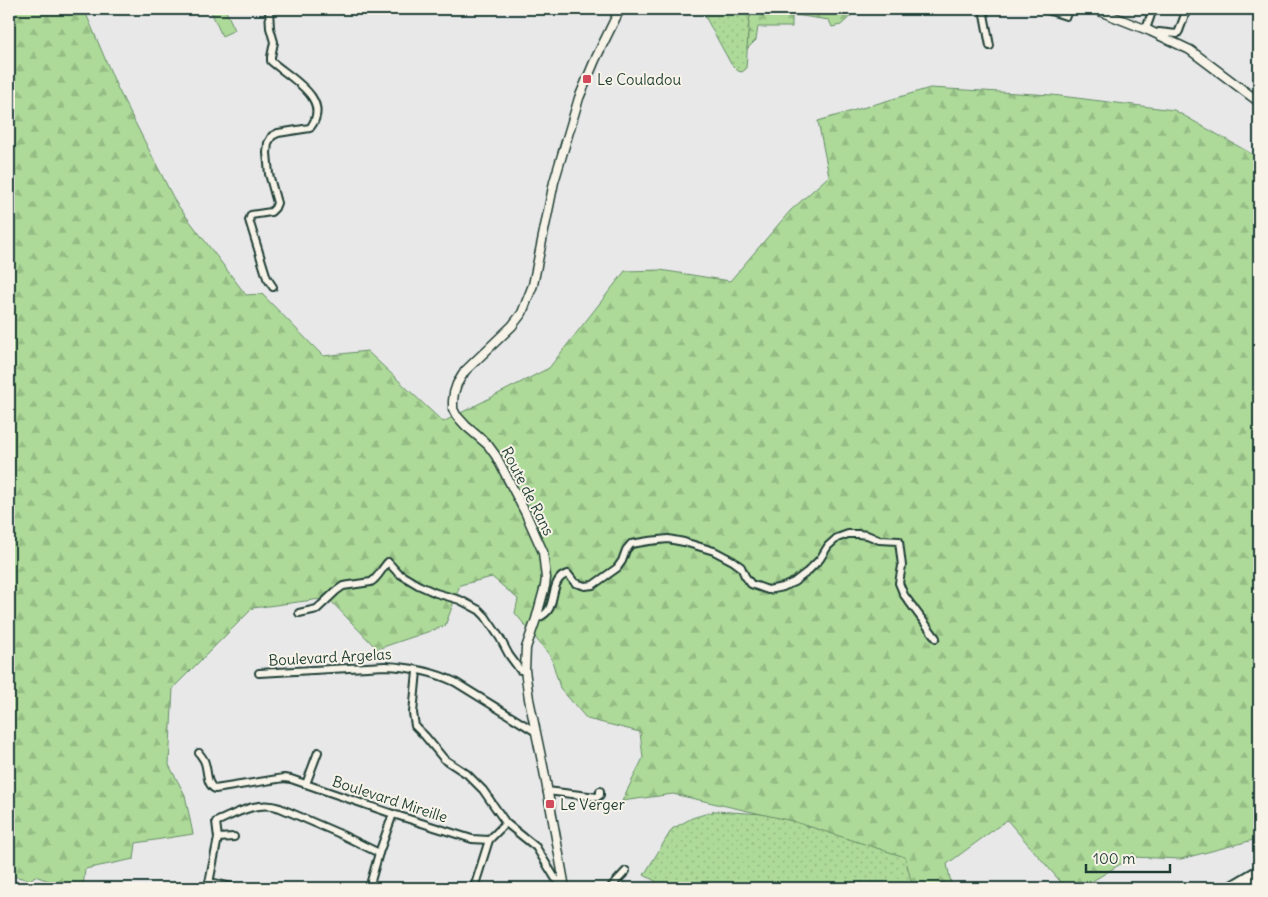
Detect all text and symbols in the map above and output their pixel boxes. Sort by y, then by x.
place label: Le Couladou [597,70,681,89]
marker: Le Couladou [581,73,593,85]
street label: Route de Rans [497,443,559,539]
street label: Boulevard Argelas [268,644,392,670]
street label: Boulevard Mireille [330,771,450,827]
place label: Le Verger [560,795,625,814]
marker: Le Verger [544,798,556,810]
scale bar [1086,842,1169,874]
text: 100 m [1093,849,1135,868]

